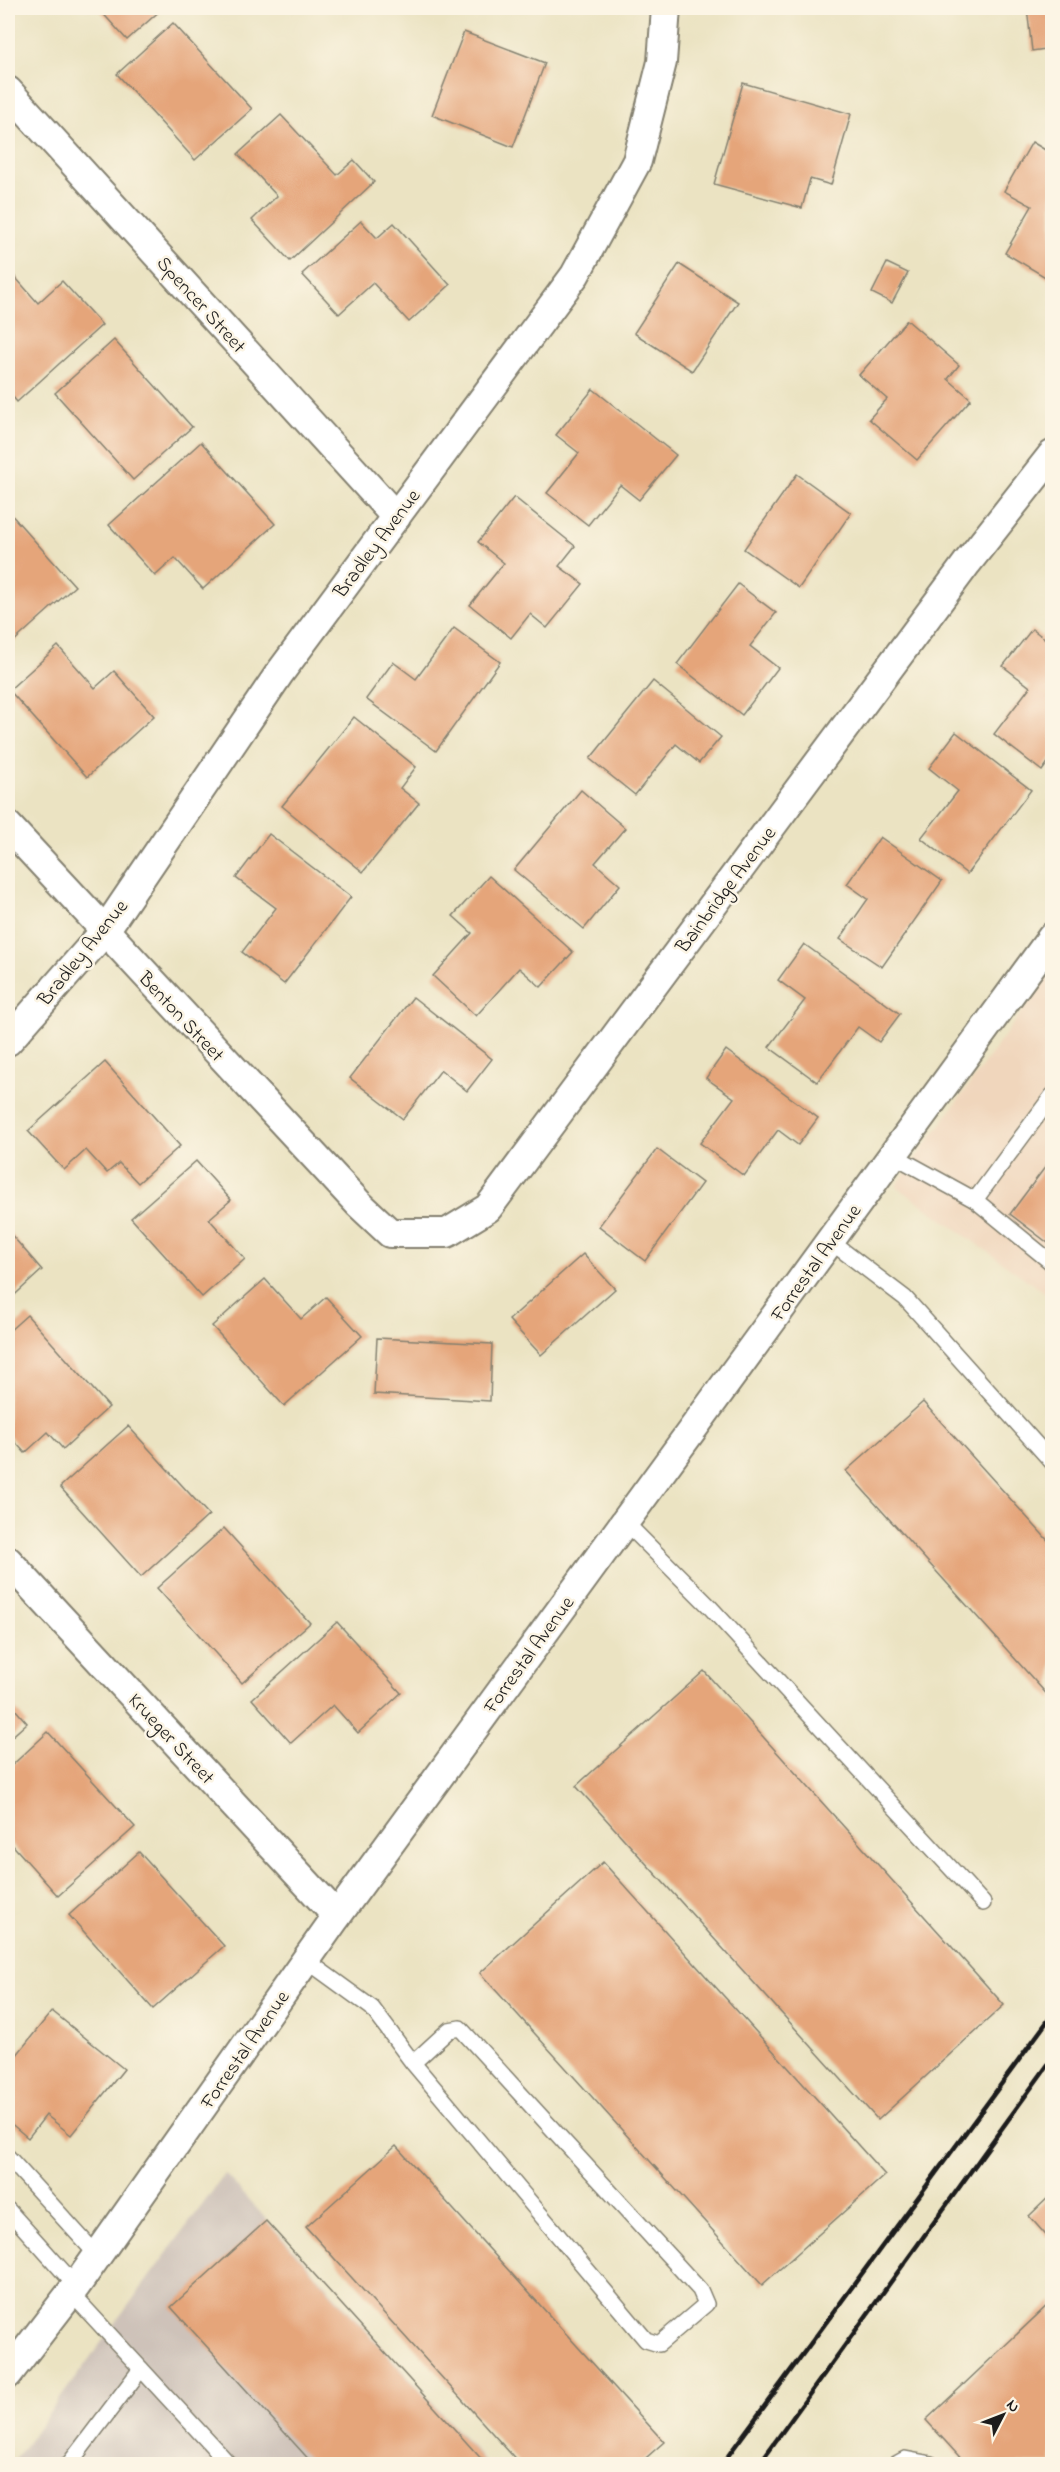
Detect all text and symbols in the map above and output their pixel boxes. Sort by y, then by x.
street label: Spencer Street [149,251,252,361]
street label: Bradley Avenue [327,484,429,606]
street label: Bainbridge Avenue [669,821,785,961]
street label: Bradley Avenue [31,894,136,1014]
street label: Benton Street [130,965,230,1070]
street label: Forrestal Avenue [764,1199,870,1329]
street label: Forrestal Avenue [477,1591,583,1721]
street label: Krueger Street [119,1687,220,1793]
street label: Forrestal Avenue [194,1985,298,2116]
north arrow [973,2385,1033,2445]
text: N [1000,2394,1025,2418]

